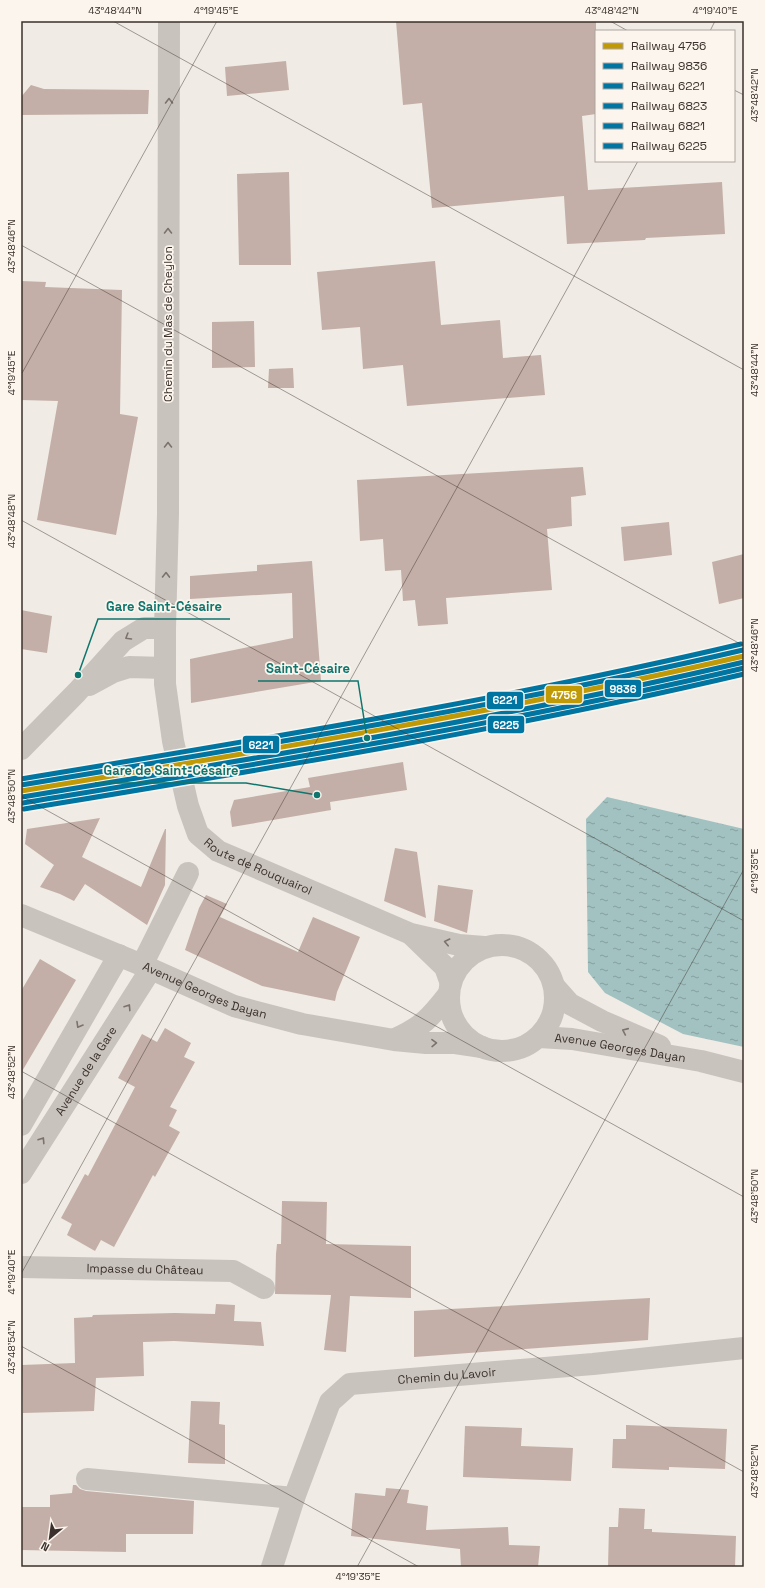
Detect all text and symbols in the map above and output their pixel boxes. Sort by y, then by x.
text: 43°48'44"N [88,4,142,17]
text: 4°19'45"E [194,4,239,17]
text: 43°48'42"N [585,4,639,17]
text: 4°19'40"E [693,4,738,17]
legend [595,30,735,162]
text: Railway 4756 [631,38,706,54]
text: Railway 9836 [631,58,707,74]
text: 43°48'42"N [748,68,761,122]
text: Railway 6221 [631,78,705,94]
one-way arrow [165,98,173,104]
text: Railway 6823 [631,98,707,114]
text: Railway 6821 [631,118,705,134]
text: Railway 6225 [631,138,707,154]
text: 43°48'46"N [5,219,18,273]
one-way arrow [164,228,172,234]
street label: Chemin du Mas de Cheylon [160,246,176,402]
text: 43°48'44"N [748,343,761,397]
text: 4°19'45"E [5,350,18,395]
one-way arrow [164,442,172,448]
text: 43°48'48"N [5,494,18,548]
one-way arrow [162,572,170,578]
callout: Gare Saint-Césaire [98,594,230,619]
text: Gare Saint-Césaire [106,598,222,615]
text: 43°48'46"N [748,618,761,672]
one-way arrow [125,633,132,640]
callout: Saint-Césaire [258,656,358,681]
text: Saint-Césaire [266,660,350,677]
line badge: 9836 [604,679,642,698]
text: 9836 [610,682,637,696]
line badge: 4756 [545,685,583,704]
text: 4756 [551,688,577,702]
line badge: 6221 [486,691,524,710]
text: 6221 [493,693,517,707]
line badge: 6225 [487,715,525,734]
text: 6225 [493,718,520,732]
line badge: 6221 [242,735,280,754]
text: 6221 [249,738,273,752]
callout: Gare de Saint-Césaire [95,758,246,783]
text: Gare de Saint-Césaire [104,762,238,779]
text: 43°48'50"N [5,769,18,823]
street label: Route de Rouquairol [200,834,315,898]
text: 4°19'35"E [748,848,761,893]
one-way arrow [444,939,450,947]
street label: Avenue Georges Dayan [140,958,269,1022]
one-way arrow [123,1004,130,1011]
one-way arrow [76,1021,83,1029]
street label: Avenue de la Gare [52,1023,120,1119]
one-way arrow [622,1028,630,1036]
street label: Avenue Georges Dayan [554,1030,687,1066]
one-way arrow [431,1039,437,1047]
text: 43°48'52"N [5,1045,18,1099]
one-way arrow [37,1137,45,1144]
text: 43°48'50"N [748,1169,761,1223]
text: 4°19'40"E [5,1249,18,1295]
street label: Impasse du Château [86,1260,204,1278]
text: 43°48'54"N [5,1320,18,1374]
street label: Chemin du Lavoir [397,1364,497,1388]
text: 43°48'52"N [748,1444,761,1498]
north arrow [30,1518,70,1558]
text: N [39,1539,52,1555]
text: 4°19'35"E [336,1570,381,1583]

